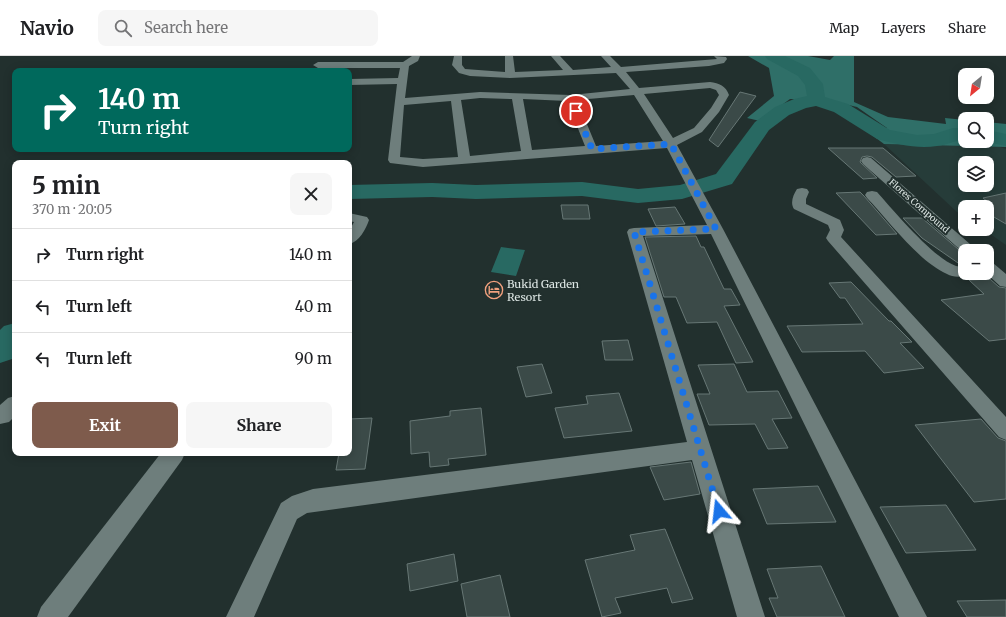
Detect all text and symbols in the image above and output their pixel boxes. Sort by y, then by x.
search box [98,10,378,46]
text: Navio [20,16,74,40]
icon: search [112,17,134,39]
text: Search here [144,18,228,37]
text: Map [829,19,859,37]
text: Layers [881,19,926,37]
text: Share [948,19,986,37]
north arrow [958,68,994,104]
map controls [958,68,994,280]
text: 140 m [98,81,180,117]
icon: right [32,84,84,136]
pin [559,94,593,128]
icon: arrive [565,100,587,122]
button: search [958,112,994,148]
text: Turn right [98,116,189,139]
button: layers [958,156,994,192]
text: 5 min [32,170,100,201]
button: close [290,173,332,215]
street label: Flores Compound [887,176,952,235]
button: + [958,200,994,236]
text: 370 m · 20:05 [32,201,112,218]
icon: right [32,244,54,266]
button: − [958,244,994,280]
text: Turn right [66,245,144,264]
text: 140 m [289,245,332,264]
place label: Bukid Garden Resort [507,277,580,304]
hotel icon: Bukid Garden Resort [484,280,504,300]
icon: left [32,296,54,318]
text: Turn left [66,297,132,316]
text: 40 m [295,297,332,316]
icon: left [32,348,54,370]
text: Turn left [66,349,132,368]
text: 90 m [295,349,332,368]
button: Exit [32,402,178,448]
button: Share [186,402,332,448]
position arrow [698,490,740,532]

